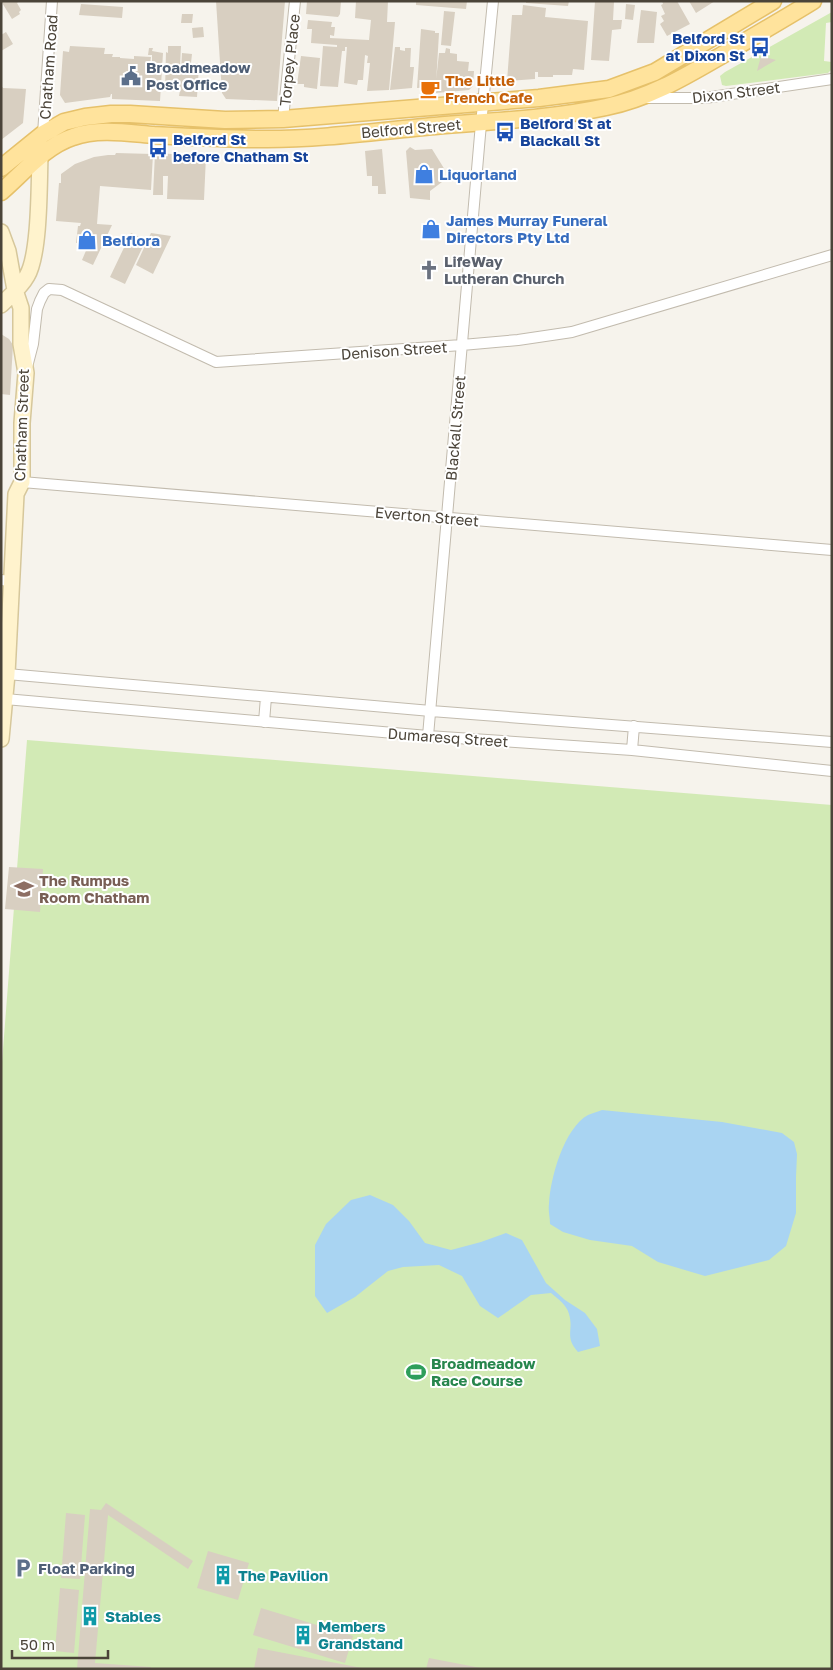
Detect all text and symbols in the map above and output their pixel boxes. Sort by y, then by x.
street label: Torpey Place [275,13,303,107]
street label: Chatham Road [35,14,61,120]
place label: Belford St at Dixon St [666,29,745,64]
bus stop icon: Belford St at Dixon St [749,36,771,58]
place label: Broadmeadow Post Office [146,58,251,93]
public building icon: Broadmeadow Post Office [120,65,142,87]
place label: The Little French Cafe [445,71,533,106]
cafe icon: The Little French Cafe [419,78,441,100]
street label: Dixon Street [691,78,781,106]
place label: Belford St at Blackall St [520,114,612,149]
street label: Belford Street [360,115,462,141]
bus stop icon: Belford St at Blackall St [494,121,516,143]
place label: Belford St before Chatham St [173,130,309,165]
bus stop icon: Belford St before Chatham St [147,137,169,159]
shop icon: Liquorland [413,163,435,185]
place label: Liquorland [439,165,517,183]
place label: James Murray Funeral Directors Pty Ltd [446,211,607,246]
shop icon: James Murray Funeral Directors Pty Ltd [420,218,442,240]
shop icon: Belflora [76,229,98,251]
place label: Belflora [102,231,160,249]
place label: LifeWay Lutheran Church [444,252,564,287]
church icon: LifeWay Lutheran Church [418,259,440,281]
street label: Denison Street [340,337,448,363]
street label: Chatham Street [10,368,32,482]
street label: Blackall Street [441,374,469,482]
street label: Everton Street [374,502,480,530]
street label: Dumaresq Street [387,724,509,750]
place label: The Rumpus Room Chatham [39,871,149,906]
school or university icon: The Rumpus Room Chatham [13,878,35,900]
place label: Broadmeadow Race Course [431,1354,536,1389]
sports icon: Broadmeadow Race Course [405,1361,427,1383]
parking icon: Float Parking [12,1557,34,1579]
place label: Float Parking [38,1559,135,1577]
building icon: The Pavilion [212,1564,234,1586]
place label: The Pavilion [238,1566,328,1584]
building icon: Stables [79,1605,101,1627]
place label: Stables [105,1607,161,1625]
place label: Members Grandstand [318,1617,403,1652]
building icon: Members Grandstand [292,1624,314,1646]
scale bar [12,1628,109,1660]
text: 50 m [20,1635,55,1653]

